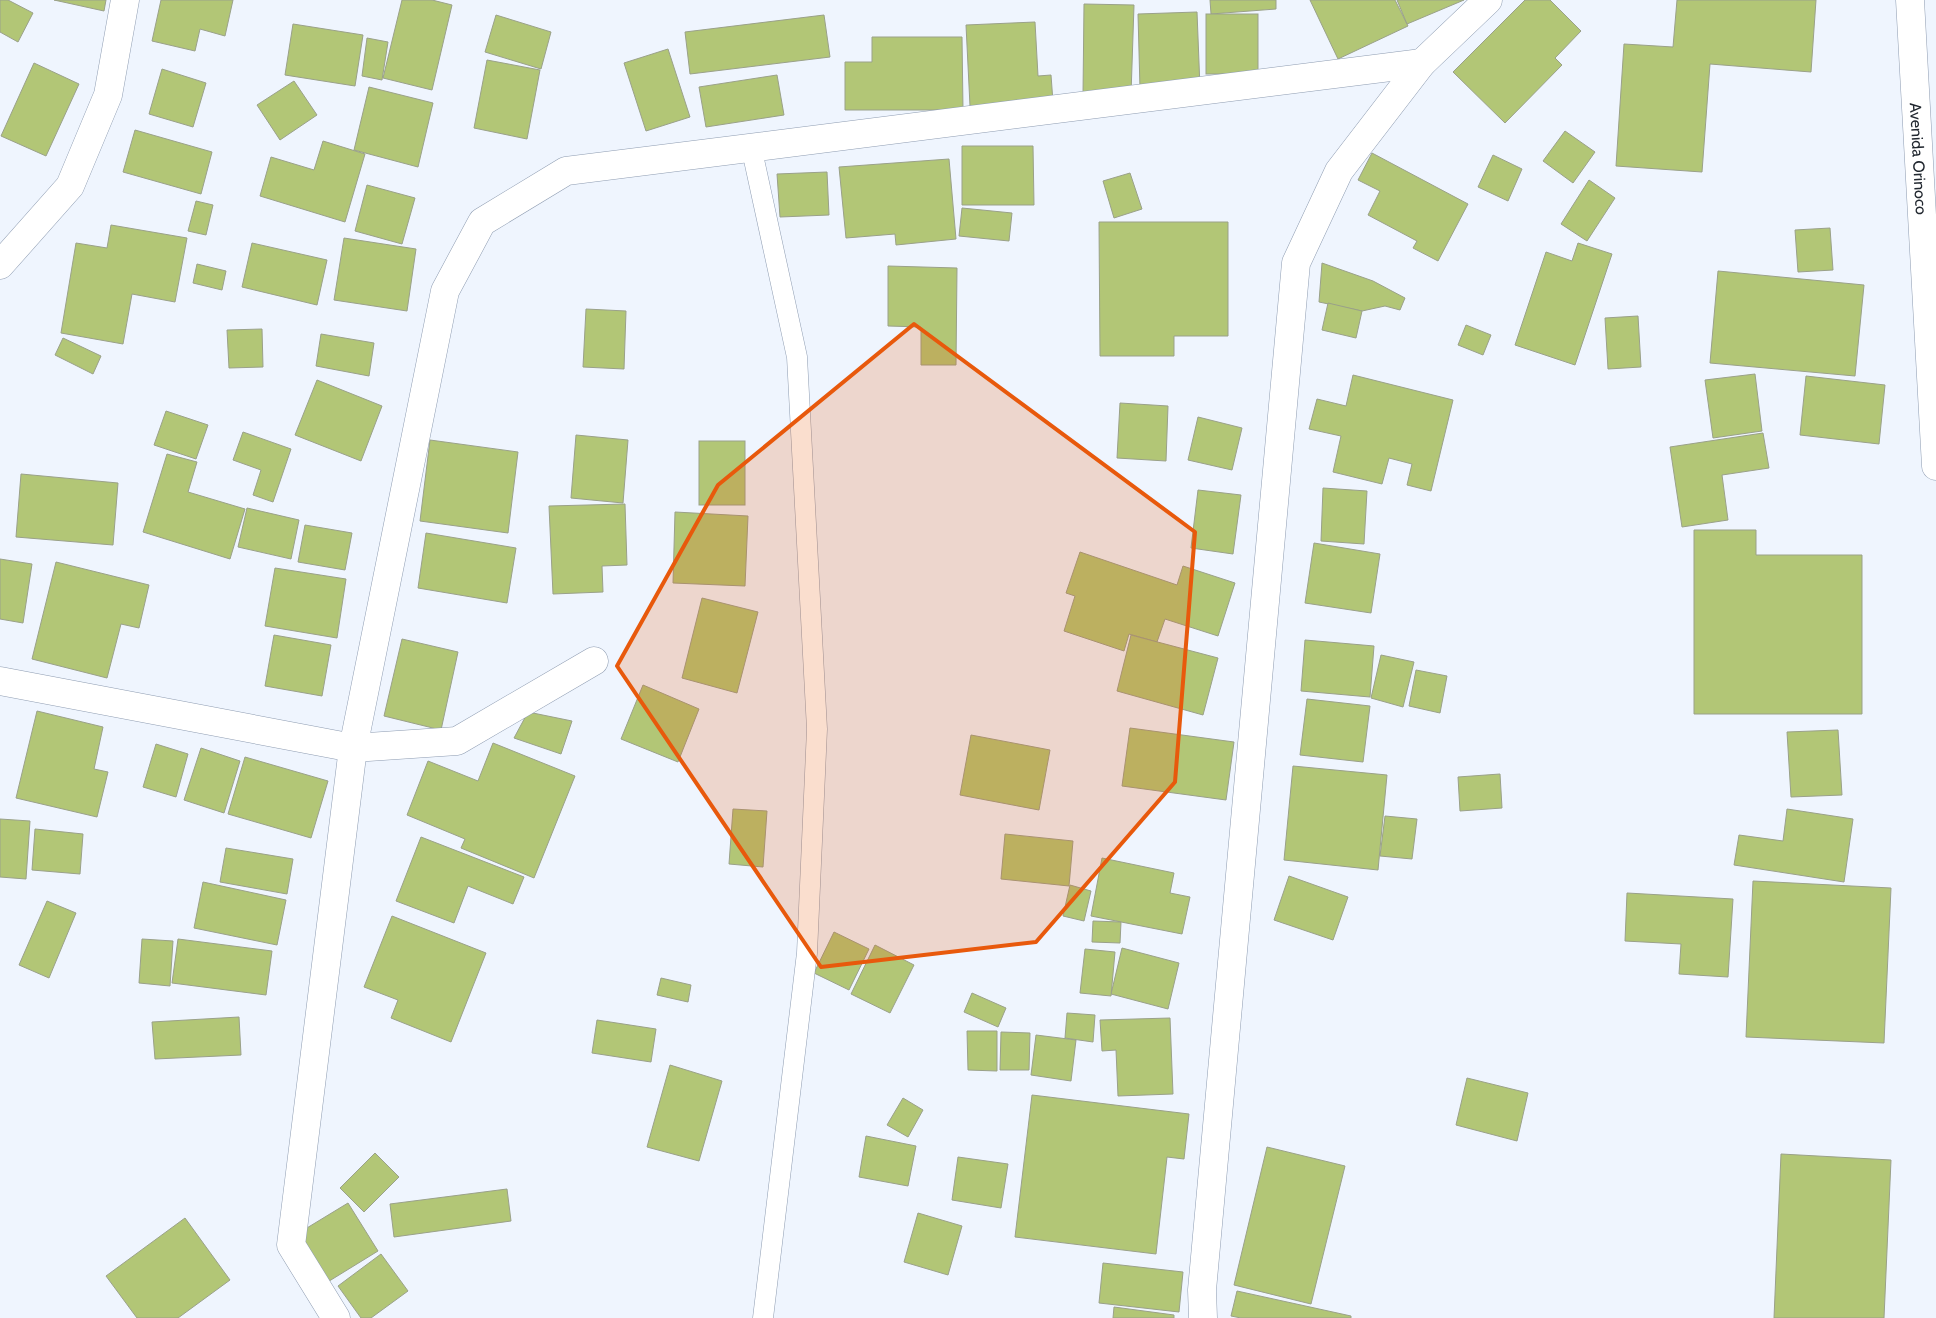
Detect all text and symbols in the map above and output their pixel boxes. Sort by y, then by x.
street label: Avenida Orinoco [1906,102,1931,216]

